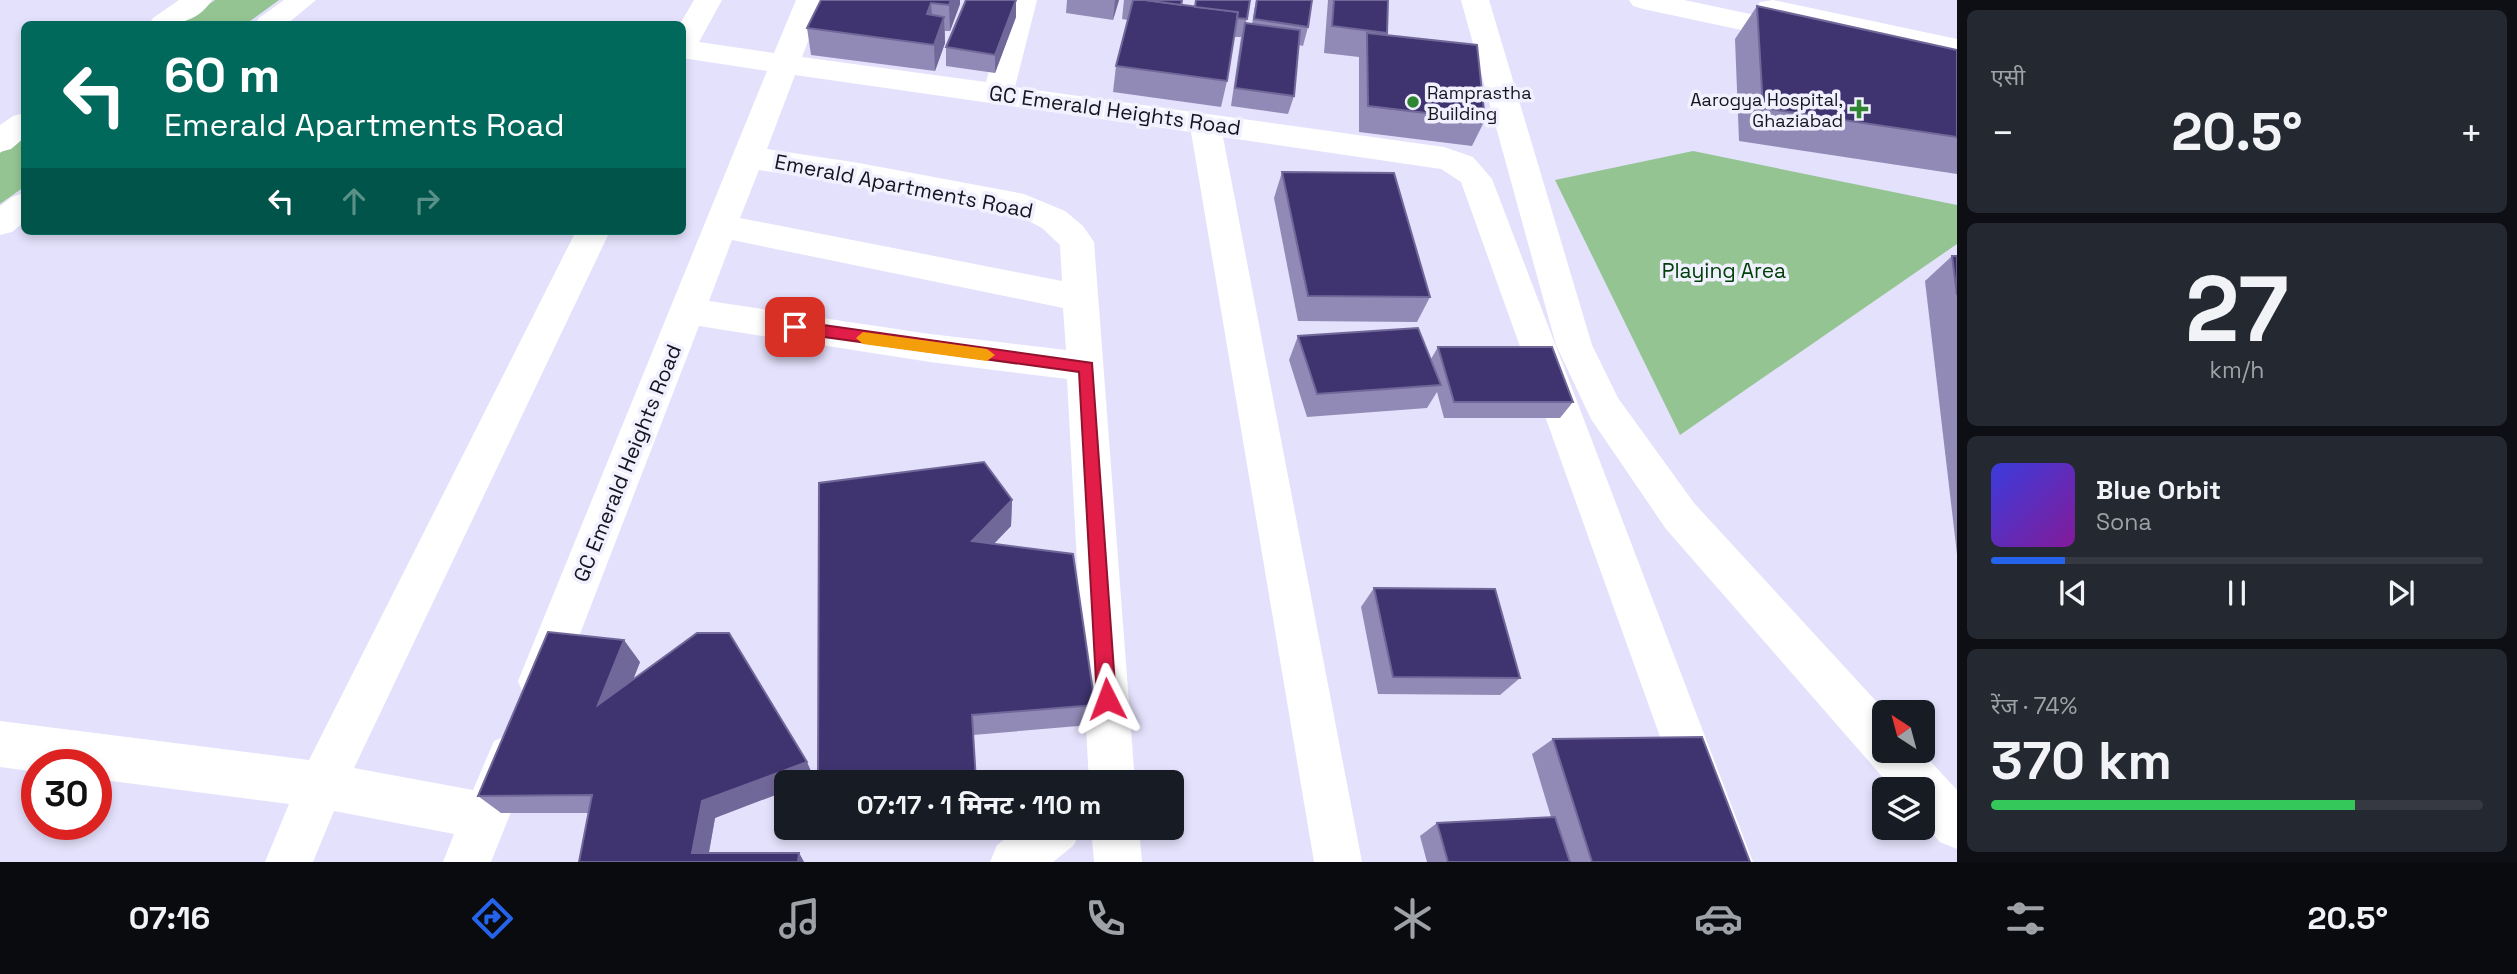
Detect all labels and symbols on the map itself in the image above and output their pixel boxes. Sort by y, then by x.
street label: GC Emerald Heights Road [987,79,1243,141]
place label: Ramprastha Building [1427,81,1531,125]
place label: Aarogya Hospital, Ghaziabad [1690,88,1843,132]
marker: Ramprastha Building [1405,94,1421,110]
marker: Aarogya Hospital, Ghaziabad [1849,99,1869,119]
street label: Emerald Apartments Road [772,148,1036,224]
park label: Playing Area [1662,257,1786,284]
pin [765,297,825,357]
street label: GC Emerald Heights Road [567,340,687,586]
position arrow [1070,662,1144,736]
north arrow [1872,700,1936,763]
speed limit sign: 30 [21,749,112,840]

